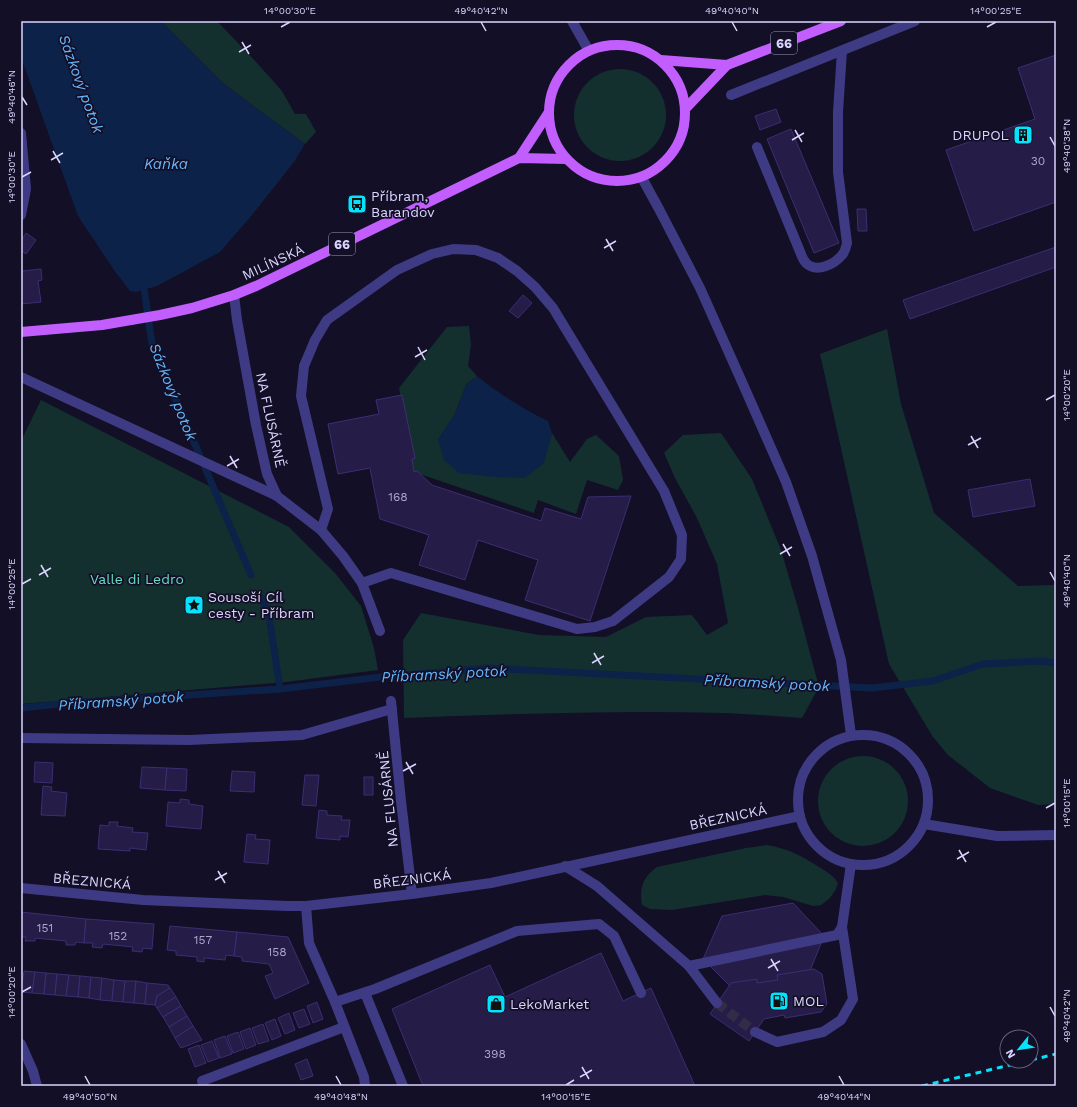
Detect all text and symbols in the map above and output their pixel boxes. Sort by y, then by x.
text: 14°00'30"E [264,5,316,16]
text: 49°40'42"N [454,5,508,16]
text: 49°40'40"N [705,5,759,16]
text: 14°00'25"E [970,5,1022,16]
water label: Sázkový potok [55,32,107,137]
road number: 66 [771,32,797,54]
text: 49°40'46"N [6,70,17,124]
text: 49°40'38"N [1061,119,1072,173]
building icon: DRUPOL [1012,124,1034,146]
place label: DRUPOL [952,127,1009,143]
text: 14°00'30"E [6,151,17,203]
house number: 30 [1031,154,1045,168]
water label: Kaňka [144,155,188,173]
place label: Příbram, Barandov [371,188,435,220]
bus stop icon: Příbram, Barandov [346,193,368,215]
road number: 66 [329,233,355,255]
street label: MILÍNSKÁ [240,241,306,283]
water label: Sázkový potok [145,341,201,444]
text: 14°00'20"E [1061,369,1072,421]
street label: NA FLUSÁRNĚ [253,371,289,469]
house number: 168 [388,490,408,504]
text: 49°40'40"N [1061,554,1072,608]
text: 14°00'25"E [6,558,17,610]
park label: Valle di Ledro [90,571,184,587]
place label: Sousoší Cíl cesty - Příbram [208,589,314,621]
place icon: Sousoší Cíl cesty - Příbram [183,594,205,616]
water label: Příbramský potok [381,662,508,686]
water label: Příbramský potok [704,671,831,695]
water label: Příbramský potok [58,688,185,714]
street label: NA FLUSÁRNĚ [375,750,401,848]
text: 14°00'15"E [1061,778,1072,828]
street label: BŘEZNICKÁ [688,801,768,833]
street label: BŘEZNICKÁ [372,866,452,892]
street label: BŘEZNICKÁ [52,870,132,892]
house number: 151 [37,921,53,935]
house number: 152 [109,929,127,943]
house number: 157 [194,933,212,947]
house number: 158 [267,945,287,959]
text: 14°00'20"E [6,966,17,1018]
text: 49°40'42"N [1061,989,1072,1043]
fuel station icon: MOL [768,990,790,1012]
shop icon: LekoMarket [485,993,507,1015]
place label: MOL [793,993,824,1009]
place label: LekoMarket [510,996,589,1012]
north arrow [999,1029,1039,1069]
house number: 398 [484,1047,506,1061]
text: N [1003,1047,1018,1061]
text: 49°40'50"N [63,1091,117,1102]
text: 49°40'48"N [314,1091,368,1102]
text: 14°00'15"E [541,1091,591,1102]
text: 49°40'44"N [817,1091,871,1102]

